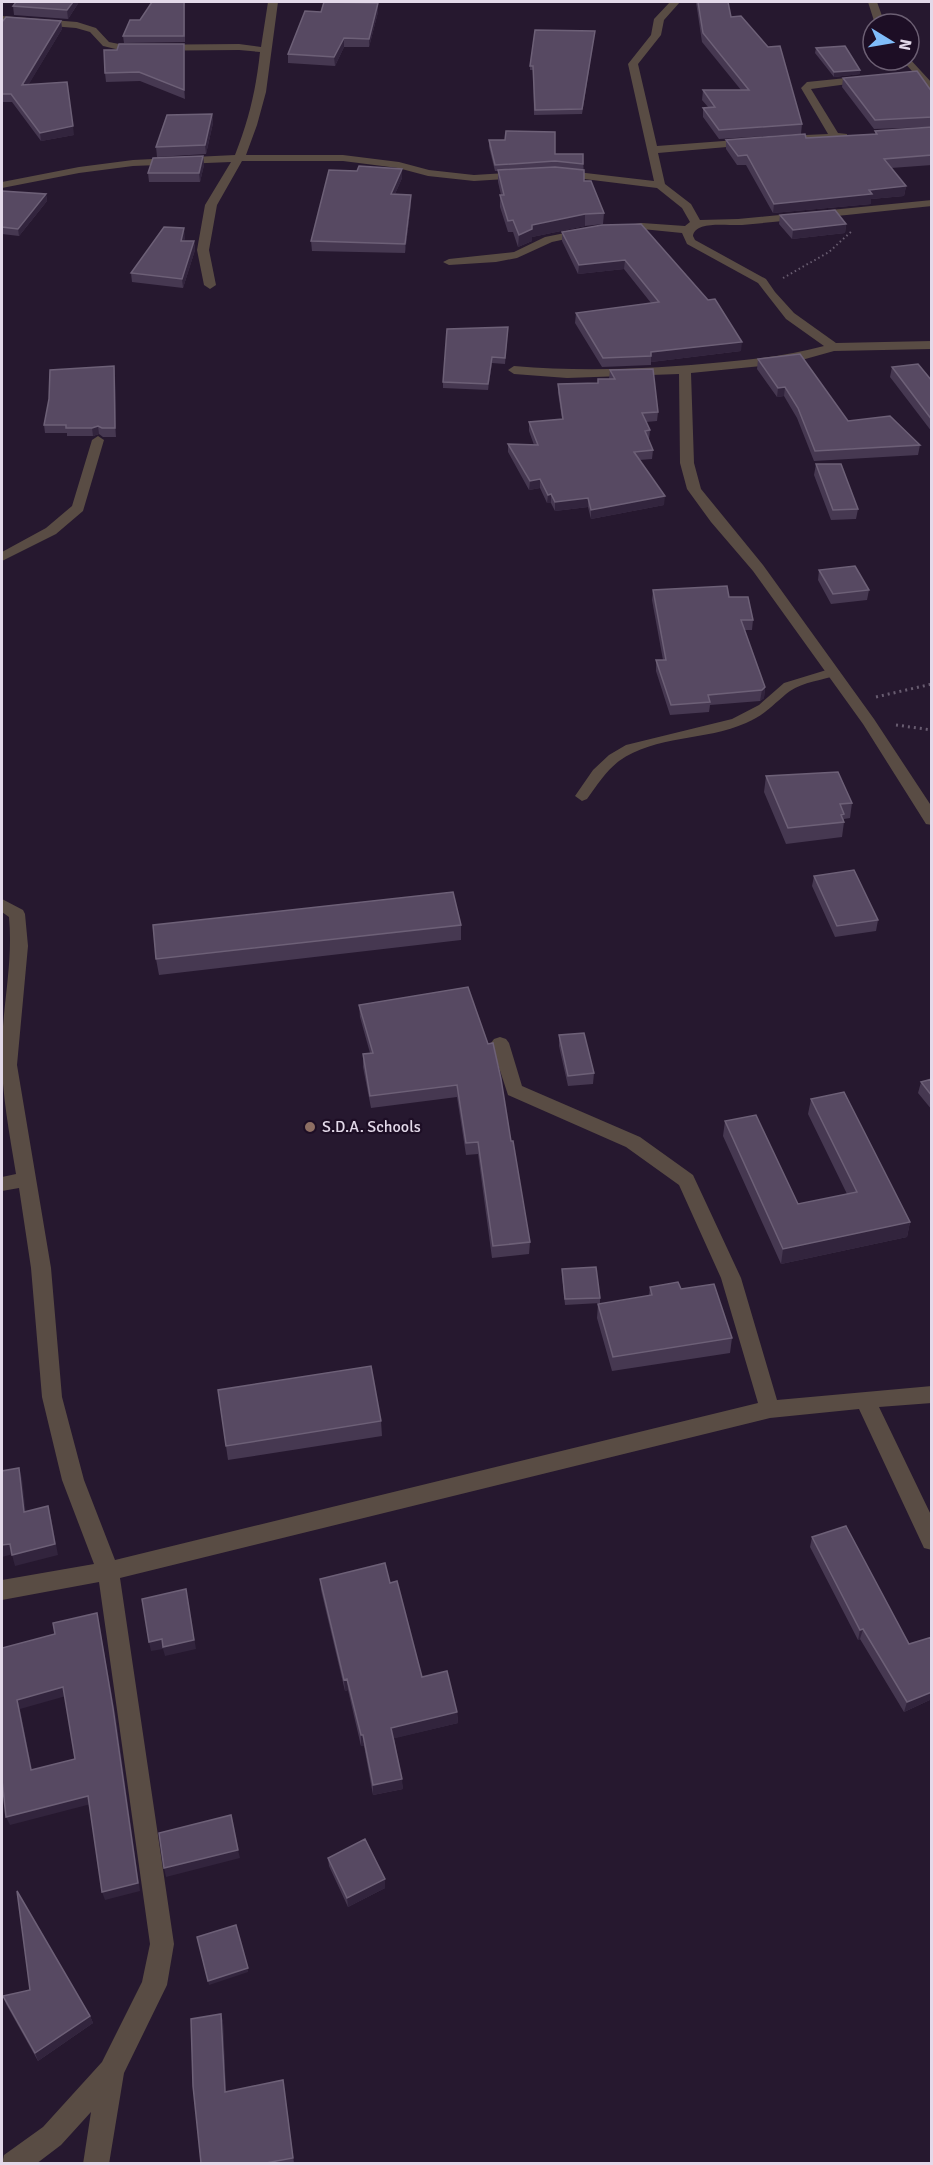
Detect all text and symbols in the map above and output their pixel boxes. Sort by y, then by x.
north arrow [861,12,921,72]
text: N [894,37,916,52]
place label: S.D.A. Schools [322,1117,421,1137]
marker: S.D.A. Schools [303,1120,317,1134]

